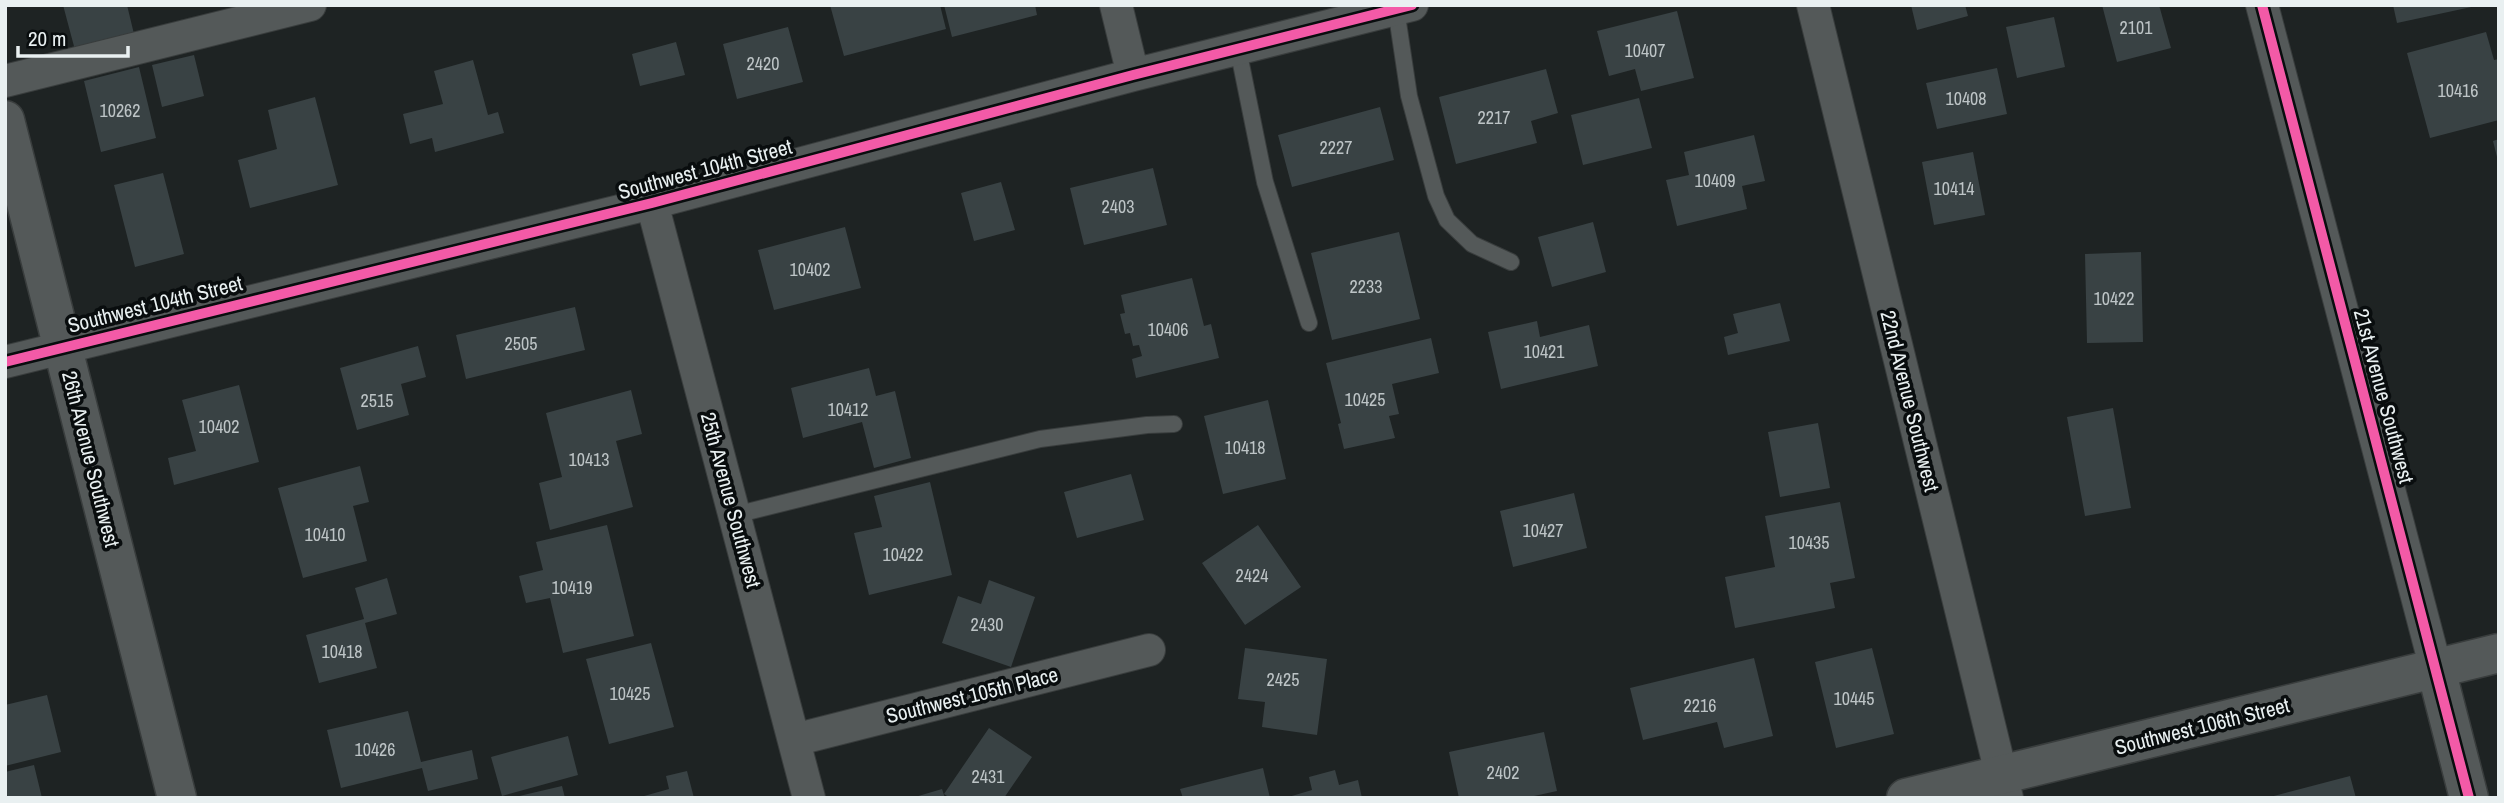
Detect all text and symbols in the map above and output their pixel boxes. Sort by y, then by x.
scale bar [18,14,128,58]
house number: 2101 [2120,15,2153,40]
text: 20 m [28,24,66,53]
house number: 10407 [1624,38,1666,63]
house number: 2420 [747,51,779,76]
house number: 10416 [2437,78,2479,103]
house number: 10408 [1945,86,1987,111]
house number: 10262 [99,98,141,123]
house number: 2217 [1478,105,1510,130]
street label: Southwest 104th Street [615,132,795,206]
house number: 2227 [1320,135,1352,160]
house number: 10409 [1694,168,1736,193]
house number: 10414 [1933,176,1975,201]
house number: 2403 [1102,194,1134,219]
house number: 10402 [789,257,831,282]
street label: Southwest 104th Street [65,268,246,340]
house number: 2233 [1350,274,1382,299]
house number: 10422 [2093,286,2135,311]
street label: 21st Avenue Southwest [2347,305,2421,487]
street label: 22nd Avenue Southwest [1873,308,1947,495]
house number: 10406 [1147,317,1189,342]
house number: 2505 [505,331,537,356]
house number: 10421 [1523,339,1565,364]
street label: 26th Avenue Southwest [55,368,127,550]
house number: 10425 [1344,387,1386,412]
house number: 2515 [361,388,393,413]
house number: 10412 [827,397,869,422]
street label: 25th Avenue Southwest [694,409,768,591]
house number: 10402 [198,414,240,439]
house number: 10418 [1224,435,1266,460]
house number: 10413 [568,447,610,472]
house number: 10427 [1522,518,1564,543]
house number: 10410 [304,522,346,547]
house number: 10435 [1788,530,1830,555]
house number: 10422 [882,542,924,567]
house number: 2424 [1236,563,1268,588]
house number: 10419 [551,575,593,600]
house number: 2430 [971,612,1003,637]
house number: 10418 [321,639,363,664]
street label: Southwest 105th Place [883,660,1061,730]
house number: 2425 [1267,667,1299,692]
house number: 10425 [609,681,651,706]
house number: 10445 [1833,686,1875,711]
street label: Southwest 106th Street [2112,690,2293,762]
house number: 2216 [1684,693,1716,718]
house number: 10426 [354,737,396,762]
house number: 2402 [1487,760,1519,785]
house number: 2431 [972,764,1005,789]

